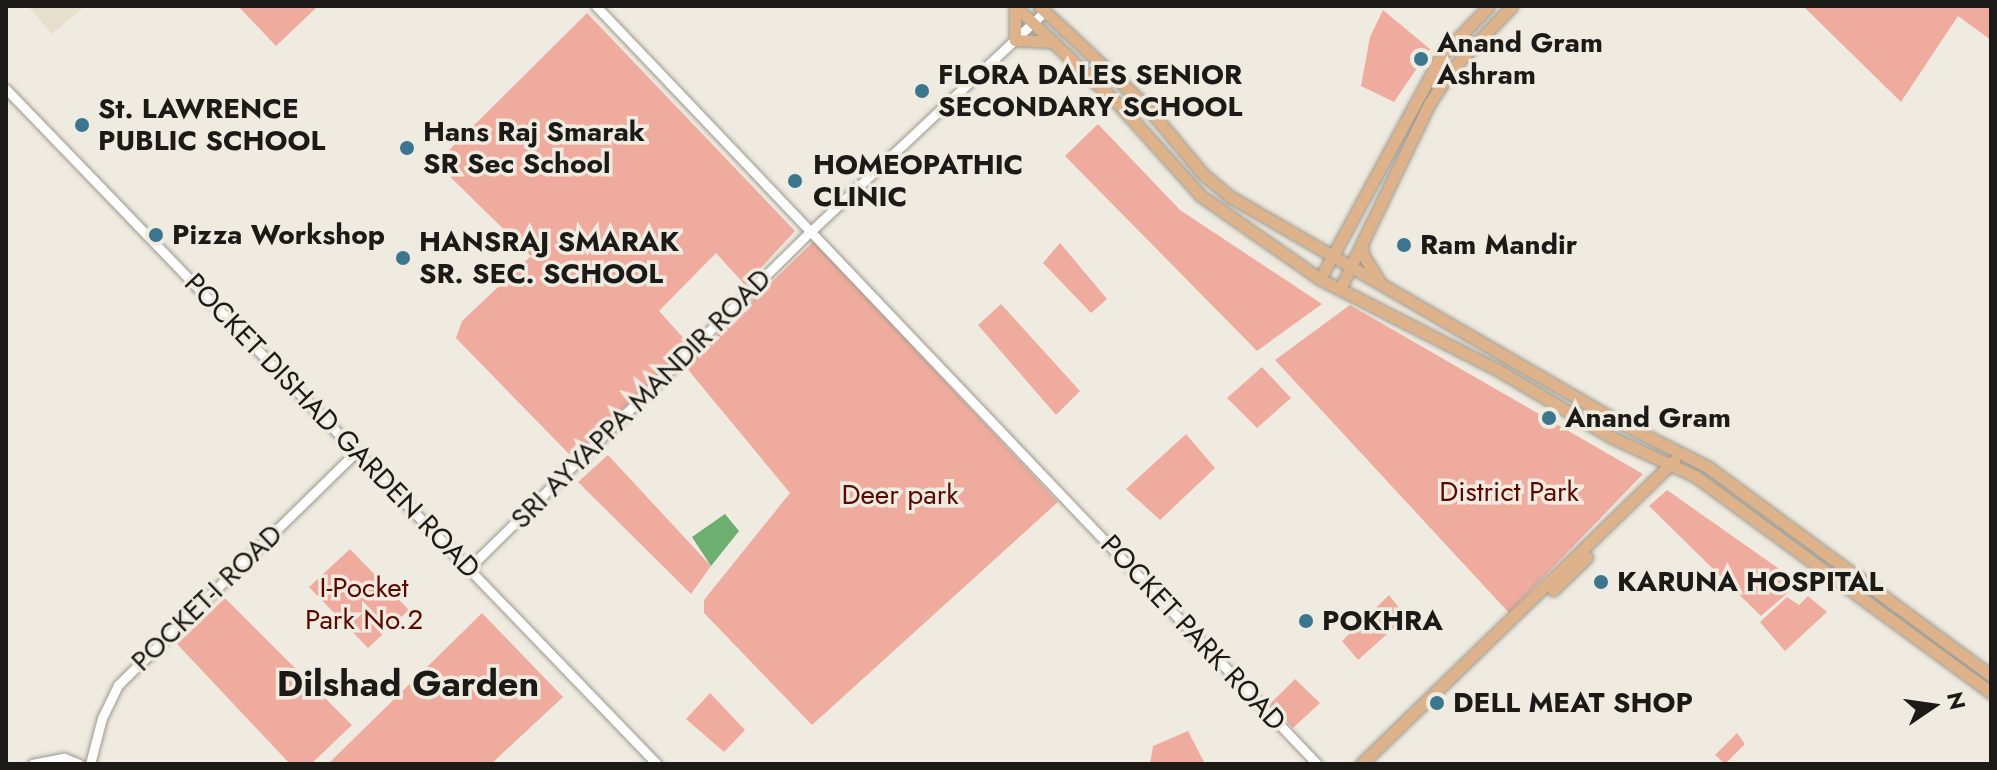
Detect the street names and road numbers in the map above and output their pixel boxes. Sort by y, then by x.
street label: SRI AYYAPPA MANDIR ROAD [504,262,778,536]
street label: POCKET DISHAD GARDEN ROAD [177,267,487,585]
street label: POCKET-I ROAD [125,518,289,678]
street label: POCKET PARK ROAD [1094,528,1292,738]

